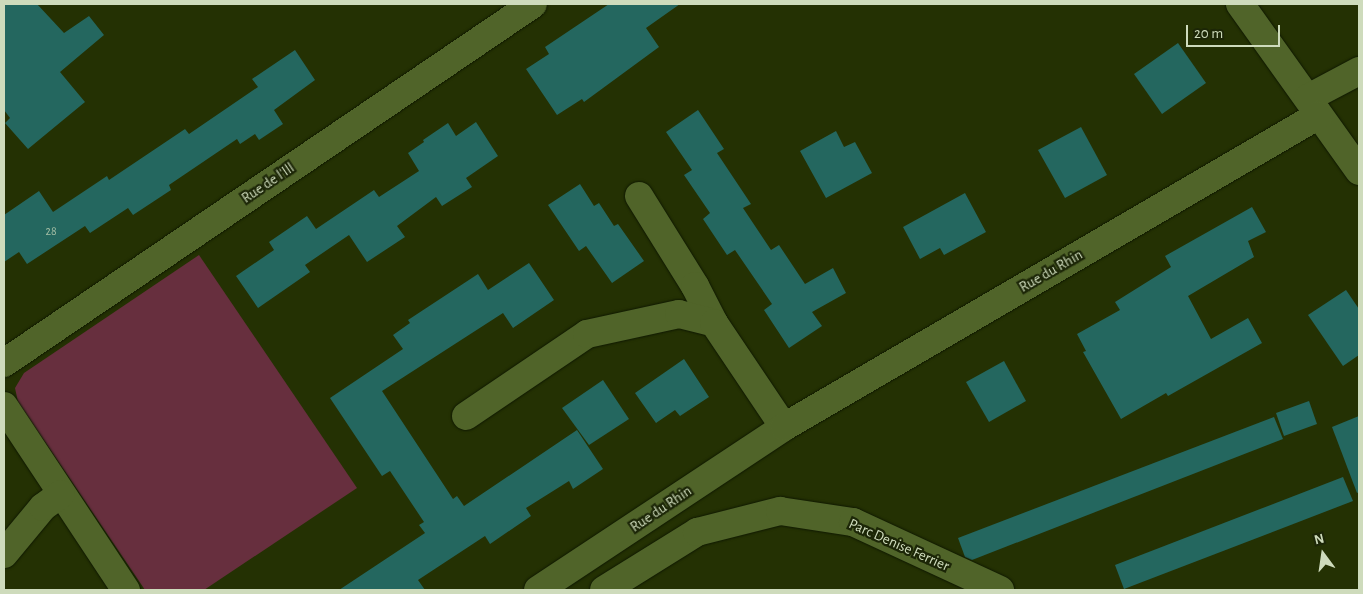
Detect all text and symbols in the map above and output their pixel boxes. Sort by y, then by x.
scale bar [1188,15,1282,47]
text: 20 m [1194,26,1223,41]
street label: Rue de l'Ill [238,159,298,207]
house number: 28 [45,225,57,239]
street label: Rue du Rhin [1016,246,1086,296]
street label: Rue du Rhin [627,482,695,536]
street label: Parc Denise Ferrier [846,515,952,575]
north arrow [1298,529,1348,579]
text: N [1313,531,1326,547]

